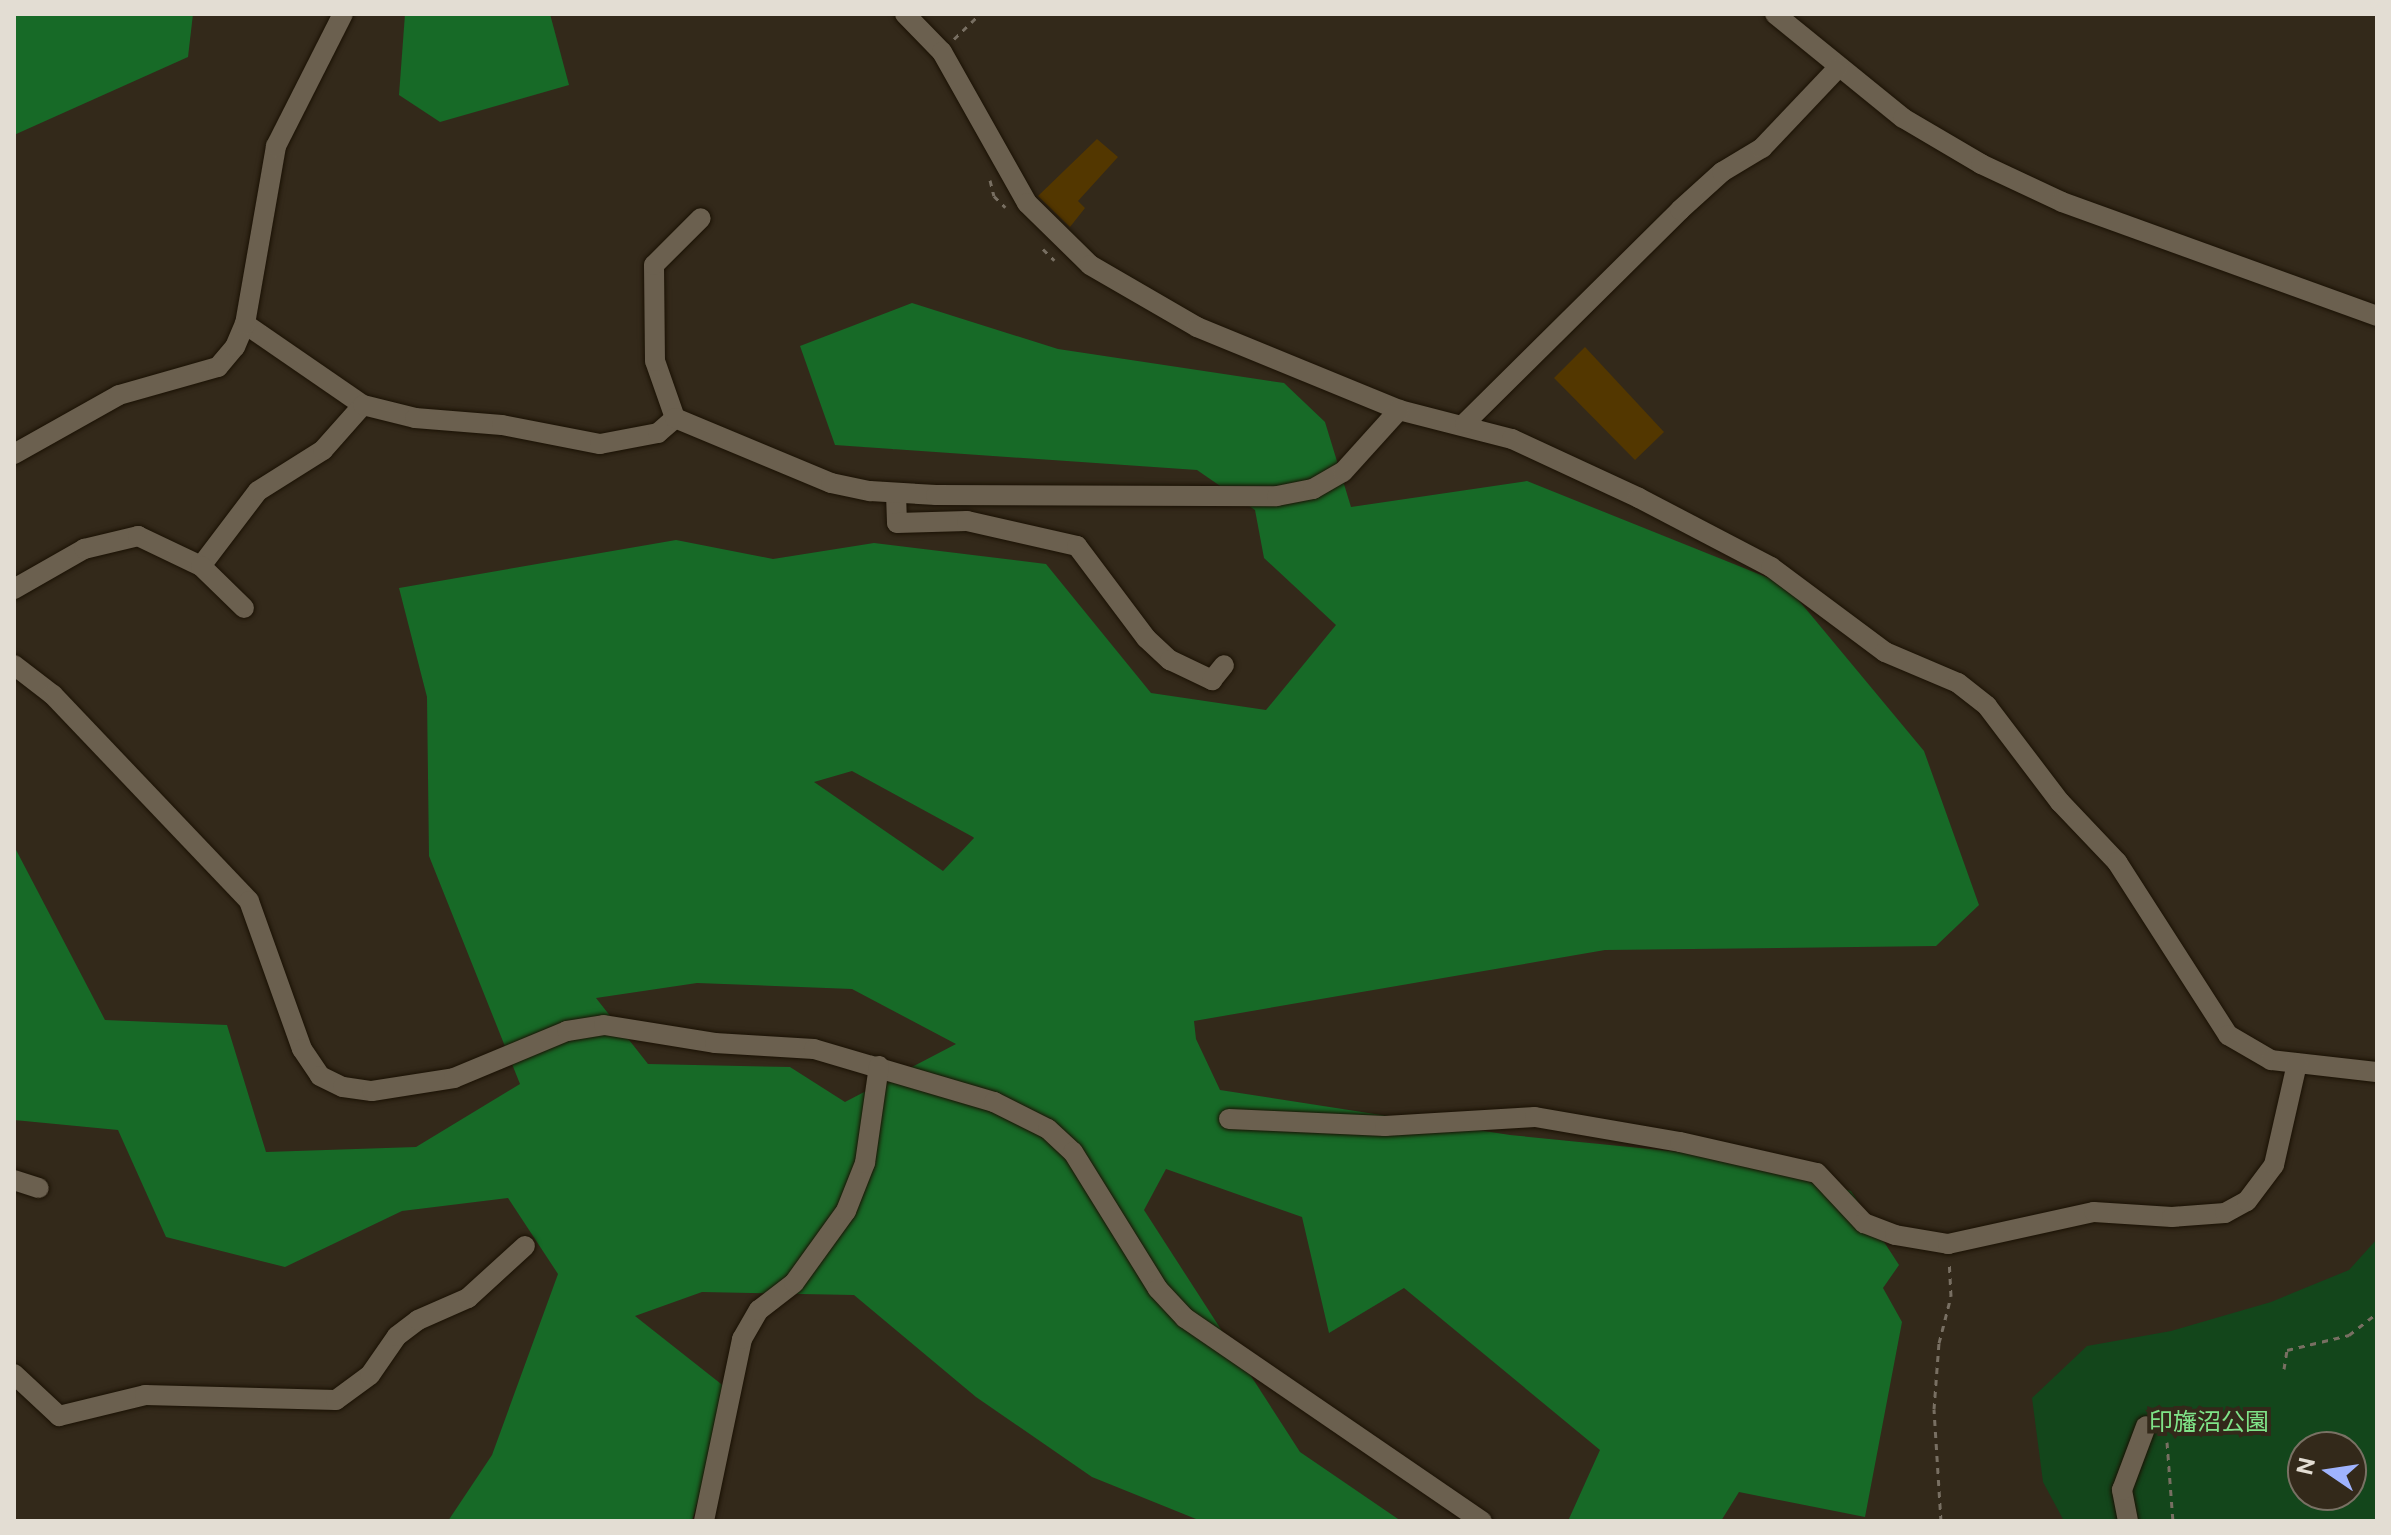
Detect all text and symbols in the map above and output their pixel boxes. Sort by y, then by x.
park label: 印旛沼公園 [2149,1408,2269,1436]
north arrow [2287,1431,2367,1511]
text: N [2291,1455,2320,1477]

